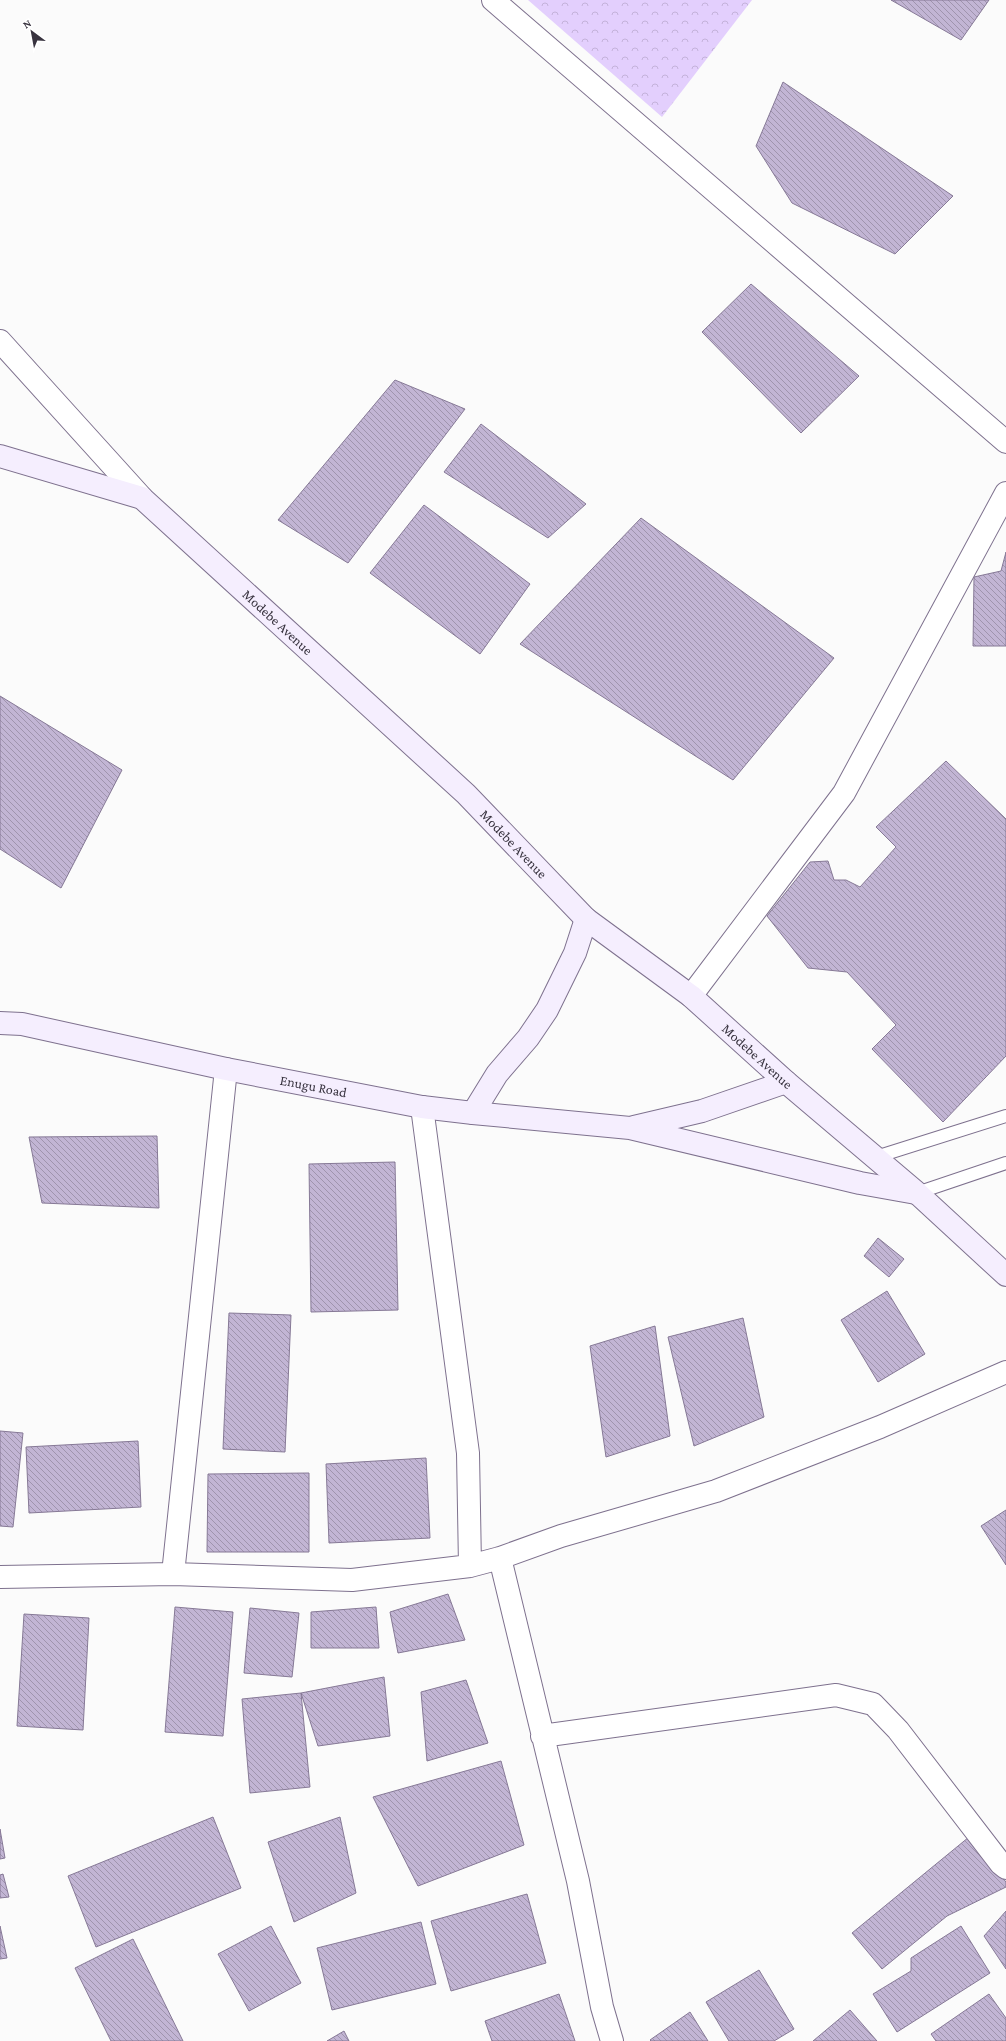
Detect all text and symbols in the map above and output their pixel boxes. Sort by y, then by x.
north arrow [12,12,52,52]
text: N [20,16,33,31]
street label: Modebe Avenue [239,586,316,658]
street label: Modebe Avenue [477,806,551,882]
street label: Modebe Avenue [719,1020,796,1092]
street label: Enugu Road [279,1072,349,1100]

